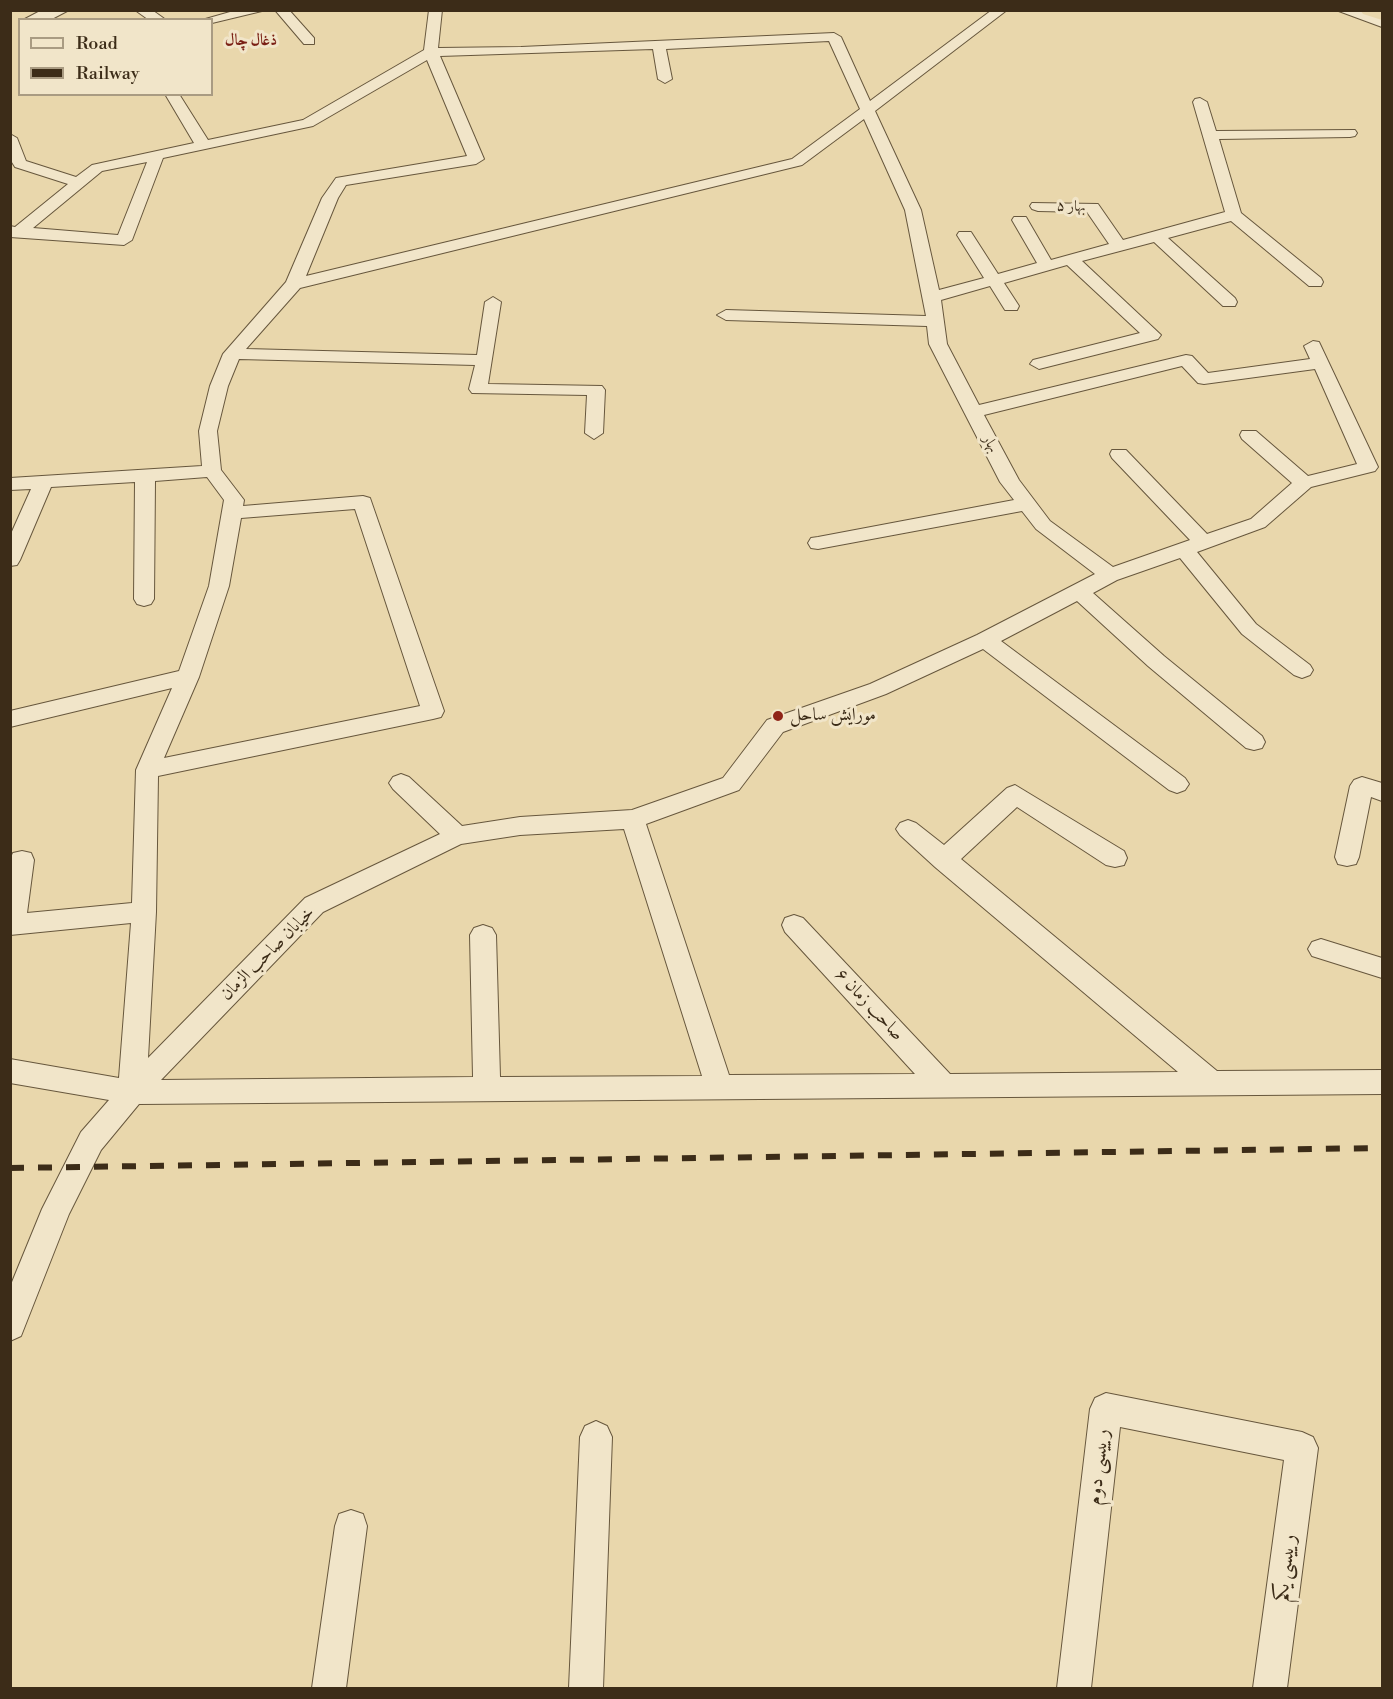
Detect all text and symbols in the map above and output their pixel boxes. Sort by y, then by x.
legend [18,18,213,96]
district label: ذغال چال [225,31,277,51]
text: Road [76,32,118,55]
text: Railway [76,62,139,85]
street label: بهار ۵ [1056,197,1086,217]
street label: بهار [978,432,1002,456]
place label: مورایش ساحل [790,705,876,727]
marker: مورایش ساحل [771,709,785,723]
street label: خیابان صاحب الزمان [216,902,320,1006]
street label: صاحب زمان ۶ [830,964,908,1046]
street label: رییسی دوم [1082,1427,1116,1507]
street label: رییسی یکم [1269,1533,1303,1603]

